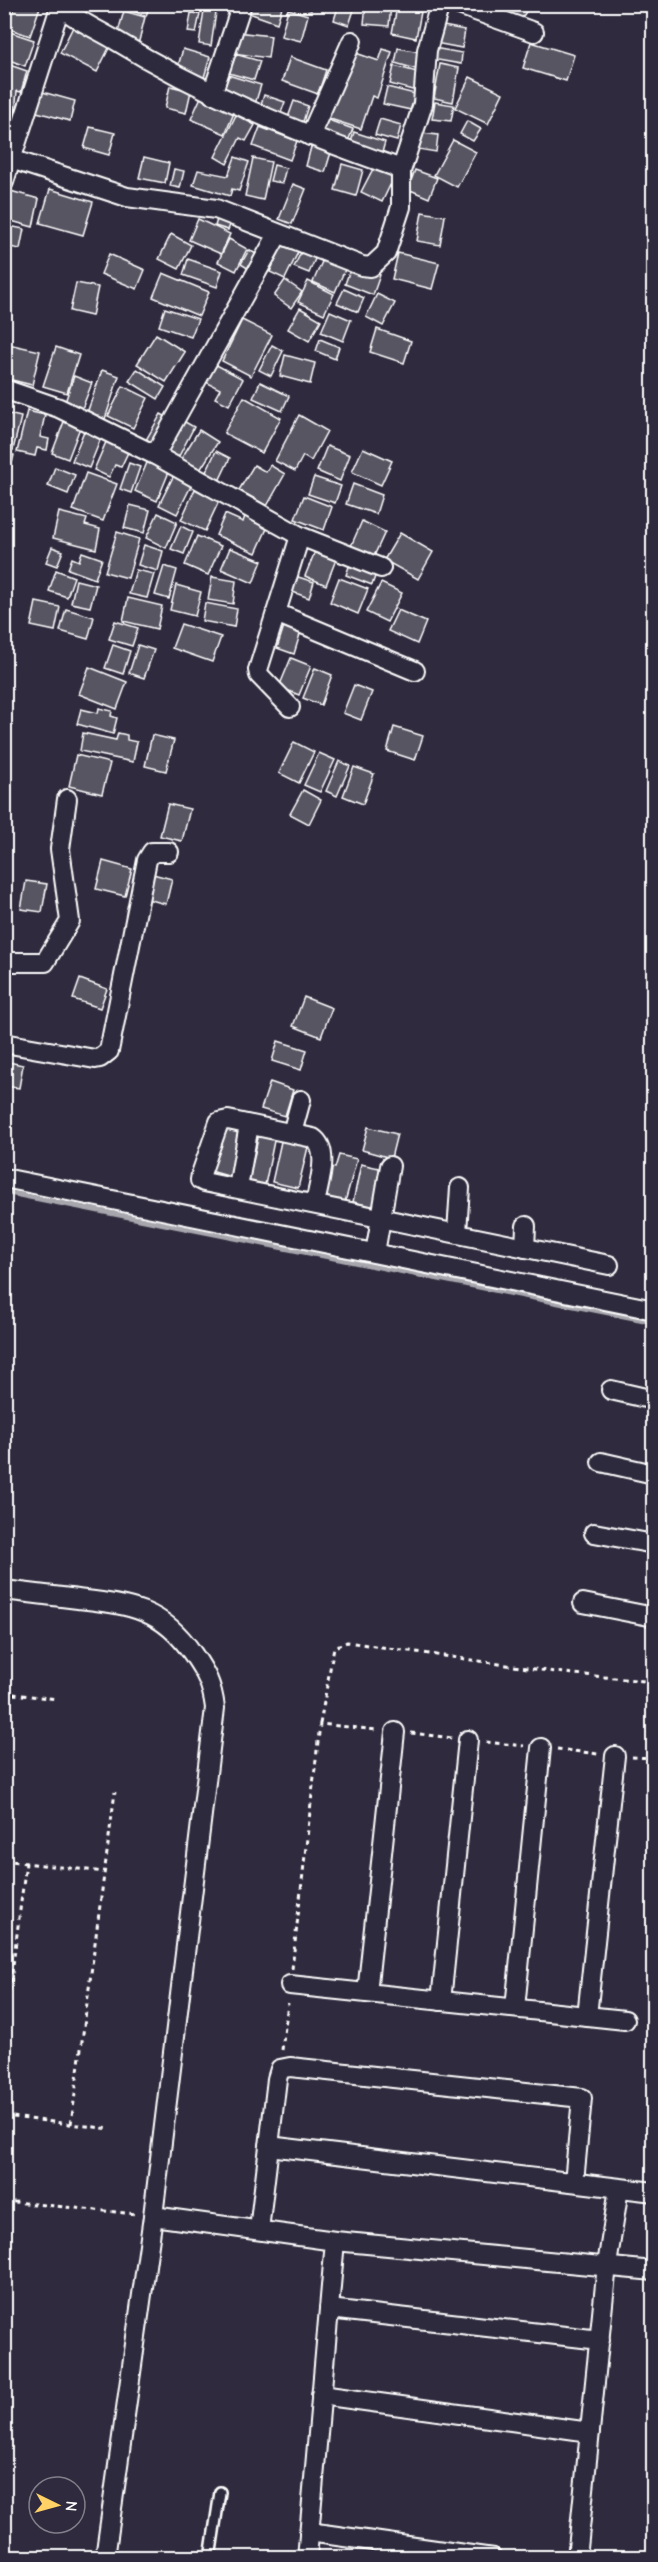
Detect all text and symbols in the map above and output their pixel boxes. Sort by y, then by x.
north arrow [27,2475,87,2535]
text: N [62,2500,80,2512]

